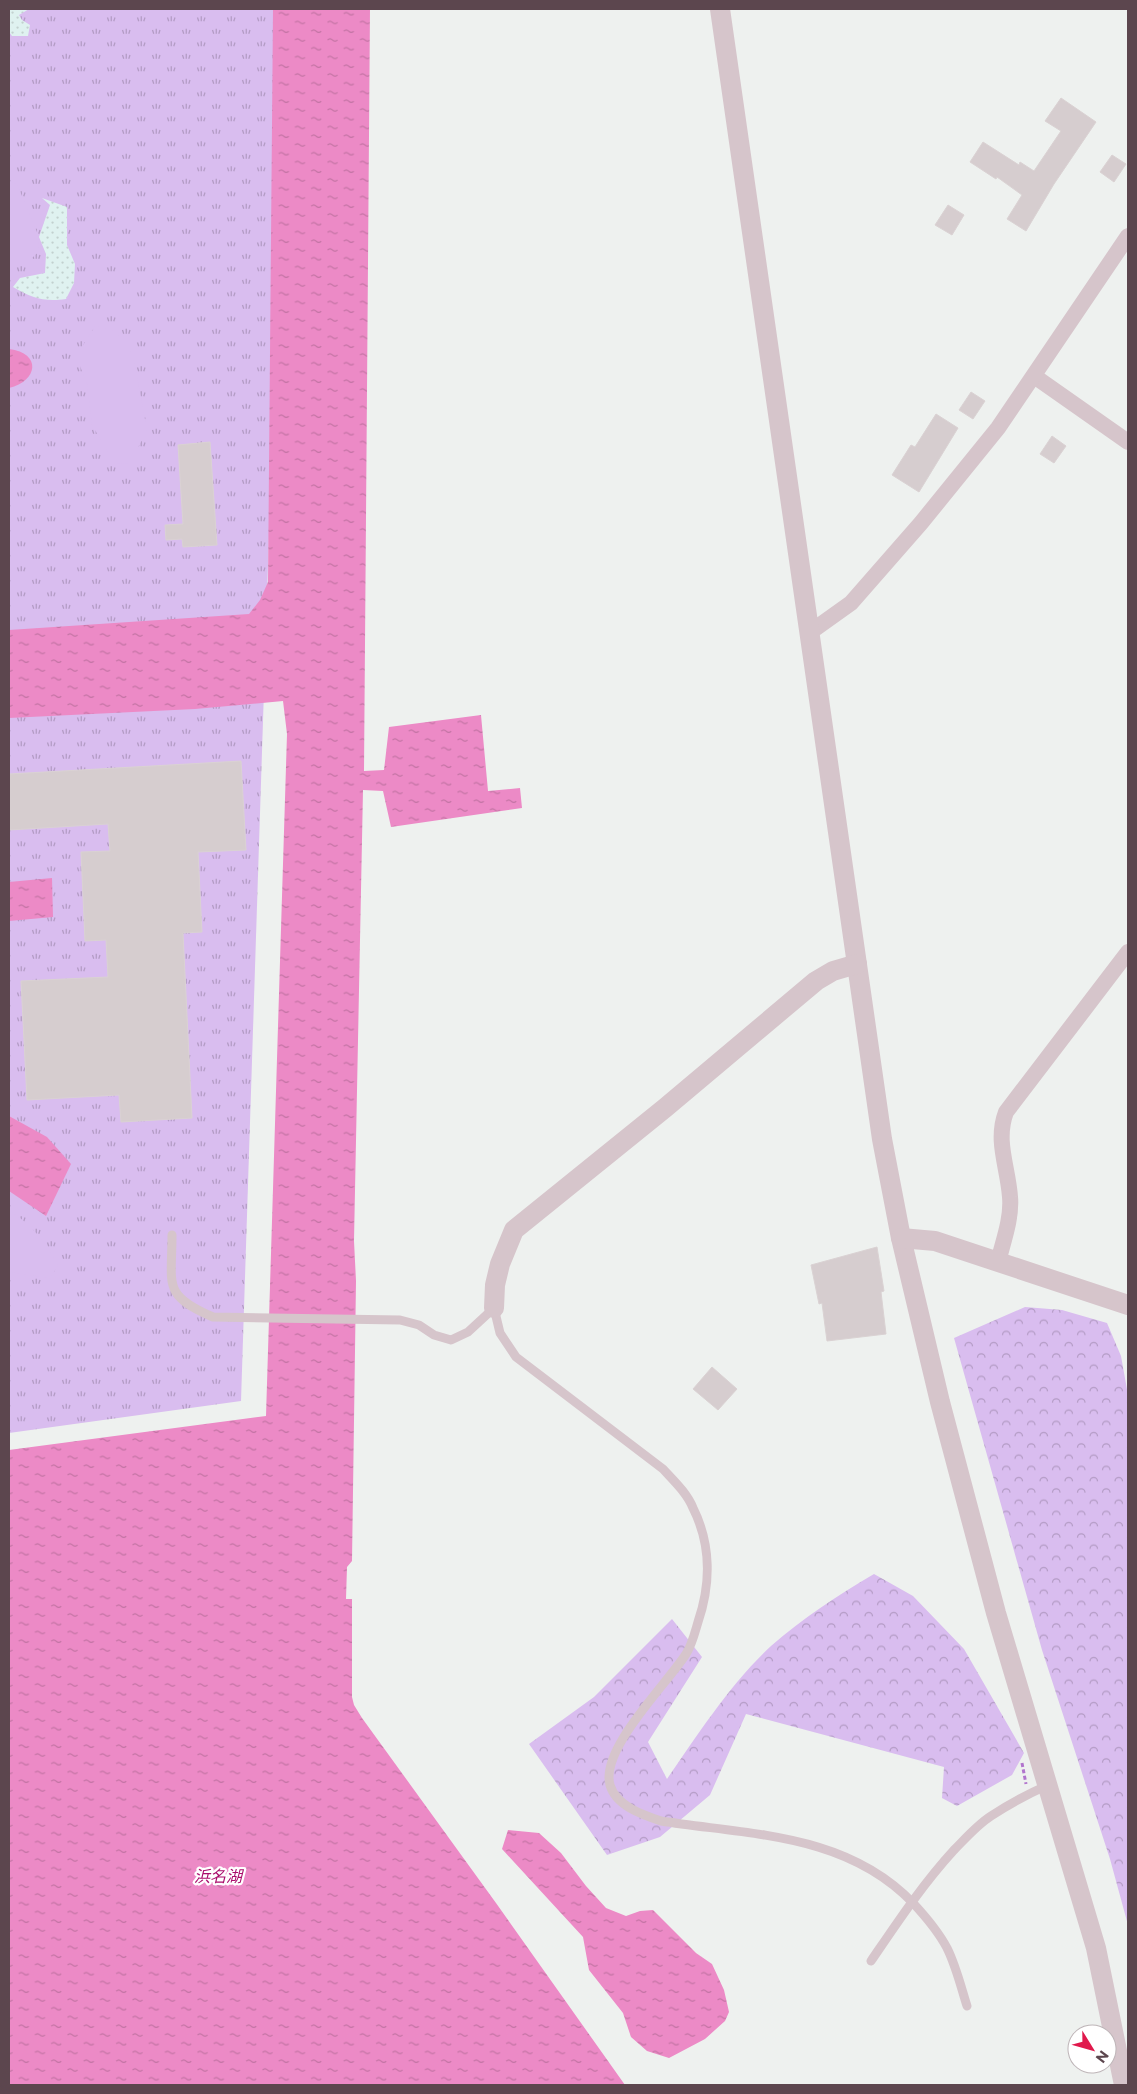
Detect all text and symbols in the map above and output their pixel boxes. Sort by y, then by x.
water label: 浜名湖 [194,1867,245,1886]
north arrow [1067,2024,1117,2074]
text: N [1092,2047,1113,2067]

